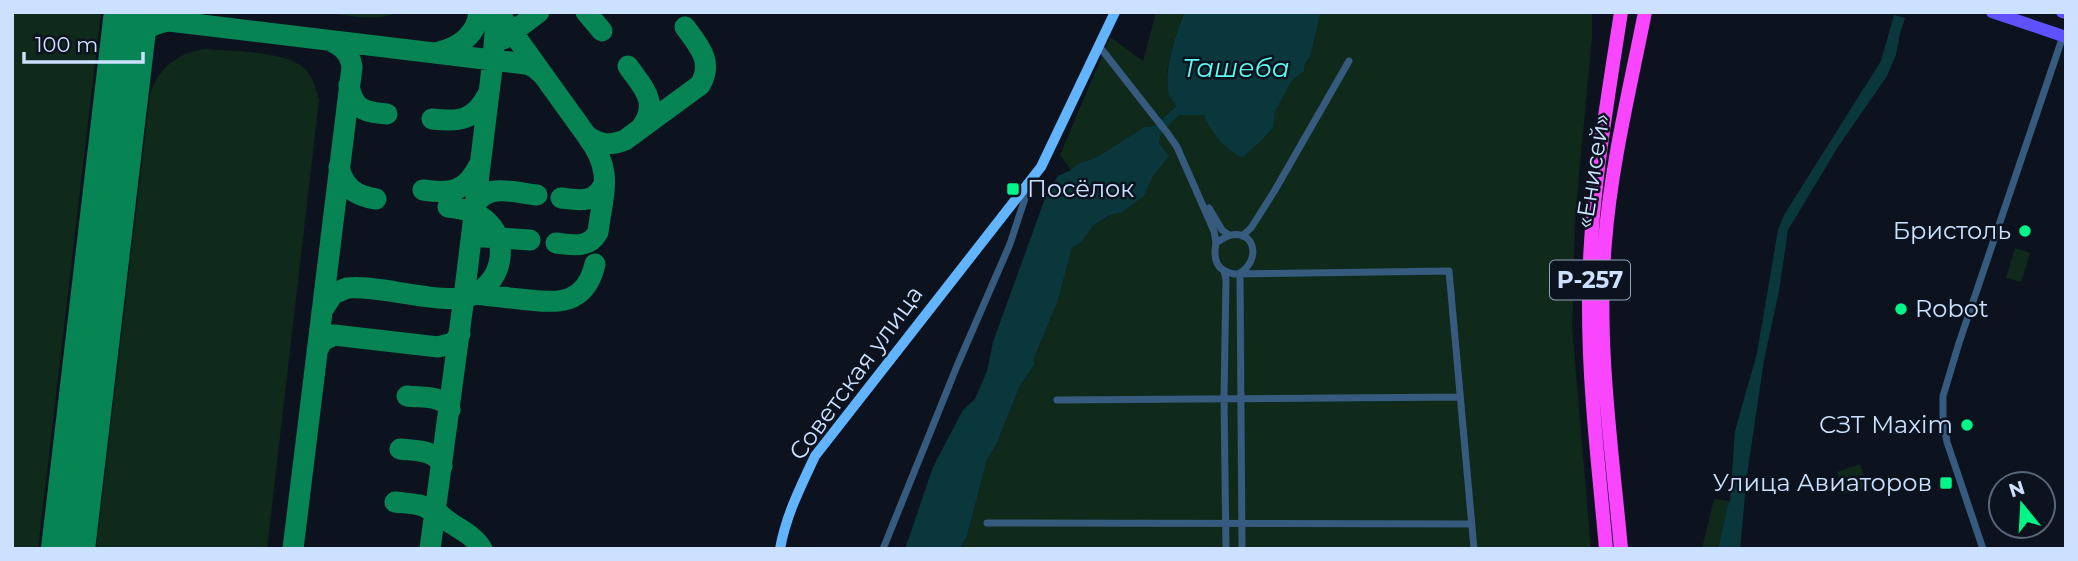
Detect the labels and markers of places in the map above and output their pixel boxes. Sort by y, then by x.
place label: Посёлок [1027,174,1134,203]
marker: Посёлок [1005,181,1021,197]
place label: Бристоль [1893,216,2011,245]
marker: Бристоль [2017,223,2033,239]
place label: Robot [1915,294,1989,323]
marker: Robot [1893,301,1909,317]
place label: СЗТ Maxim [1819,410,1953,439]
marker: СЗТ Maxim [1959,417,1975,433]
place label: Улица Авиаторов [1713,468,1932,497]
marker: Улица Авиаторов [1938,475,1954,491]

